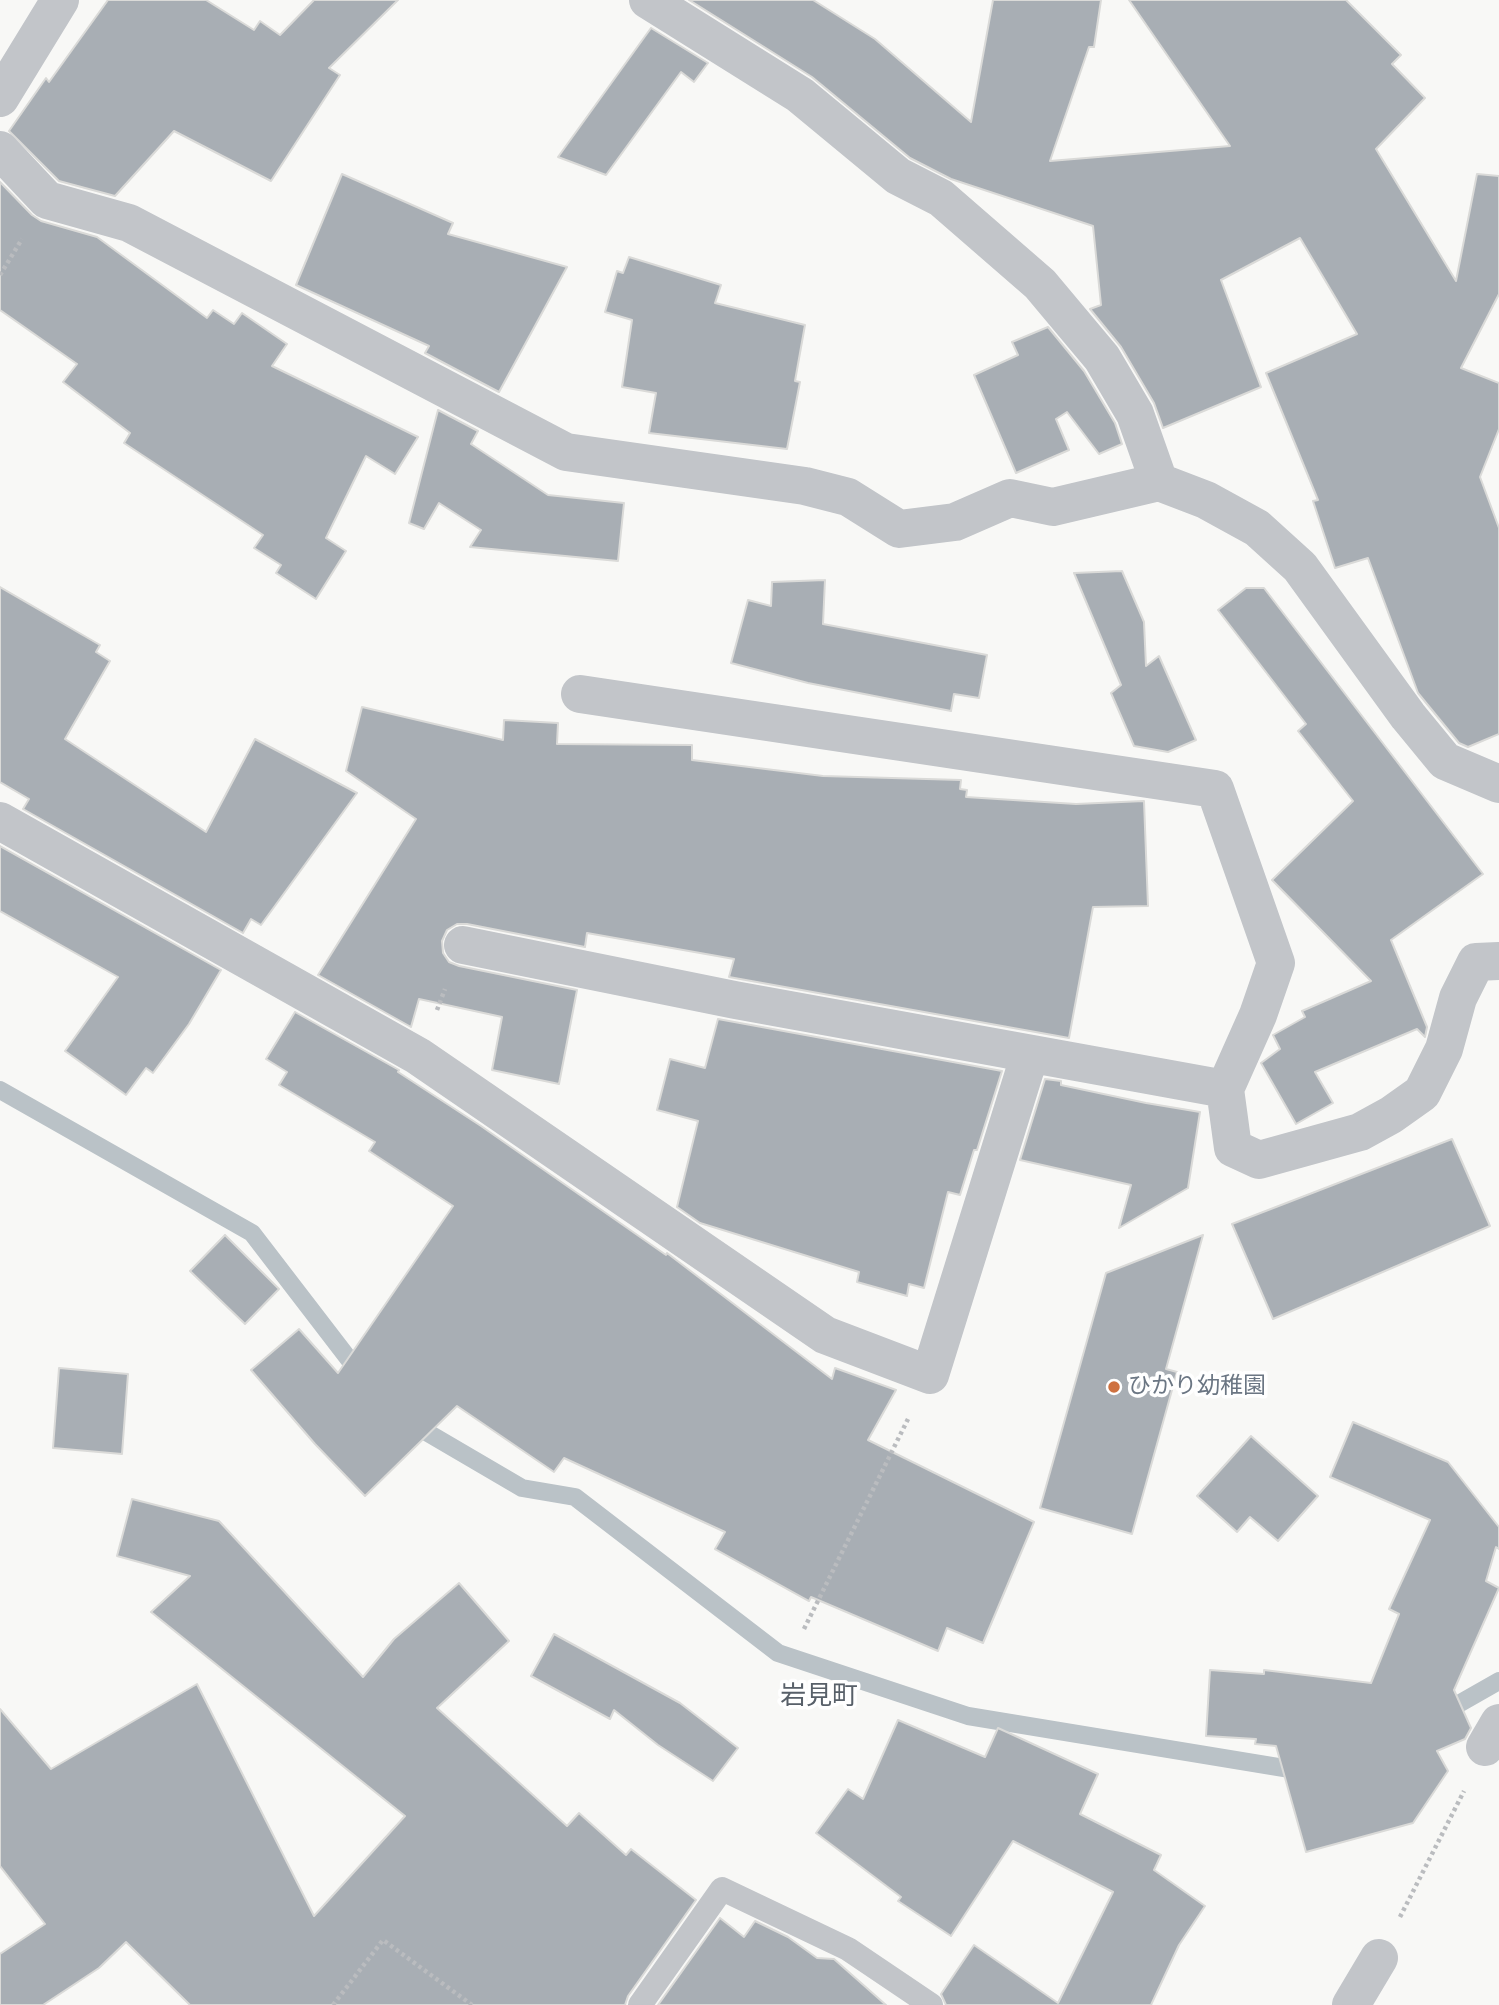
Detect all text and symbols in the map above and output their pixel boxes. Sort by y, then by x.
place label: ひかり幼稚園 [1128,1373,1266,1401]
marker: ひかり幼稚園 [1106,1379,1122,1395]
district label: 岩見町 [780,1681,858,1713]

